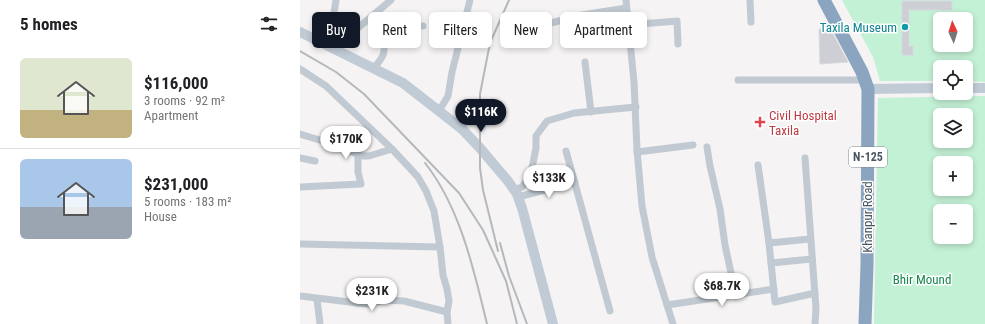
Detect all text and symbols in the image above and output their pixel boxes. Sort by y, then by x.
chip: Buy [312,12,360,48]
chip: Rent [368,12,421,48]
chip: Filters [429,12,492,48]
chip: New [500,12,552,48]
chip: Apartment [560,12,647,48]
north arrow [933,12,973,52]
map controls [933,12,973,244]
icon: filters [258,13,280,35]
text: 5 homes [20,14,78,34]
place label: Taxila Museum [820,20,897,35]
marker: Taxila Museum [900,22,910,32]
button: locate [933,60,973,100]
text: $116,000 [144,73,208,93]
icon: home [52,74,100,122]
text: 3 rooms · 92 m² [144,93,225,108]
pin: $116K [453,99,509,133]
text: $116K [464,104,498,119]
text: Apartment [144,108,198,123]
place label: Civil Hospital Taxila [769,108,837,138]
button: layers [933,108,973,148]
marker: Civil Hospital Taxila [754,116,766,128]
pin: $170K [318,126,374,160]
text: $170K [329,131,363,146]
road number: N-125 [849,147,887,167]
button: + [933,156,973,196]
pin: $133K [521,165,577,199]
text: $133K [532,170,566,185]
text: $231,000 [144,174,208,194]
icon: home [52,175,100,223]
street label: Khanpur Road [860,181,875,253]
text: 5 rooms · 183 m² [144,194,231,209]
button: − [933,204,973,244]
text: House [144,209,177,224]
park label: Bhir Mound [893,272,951,287]
pin: $68.7K [689,273,755,307]
pin: $231K [344,278,400,312]
text: $68.7K [703,278,741,293]
text: $231K [355,283,389,298]

